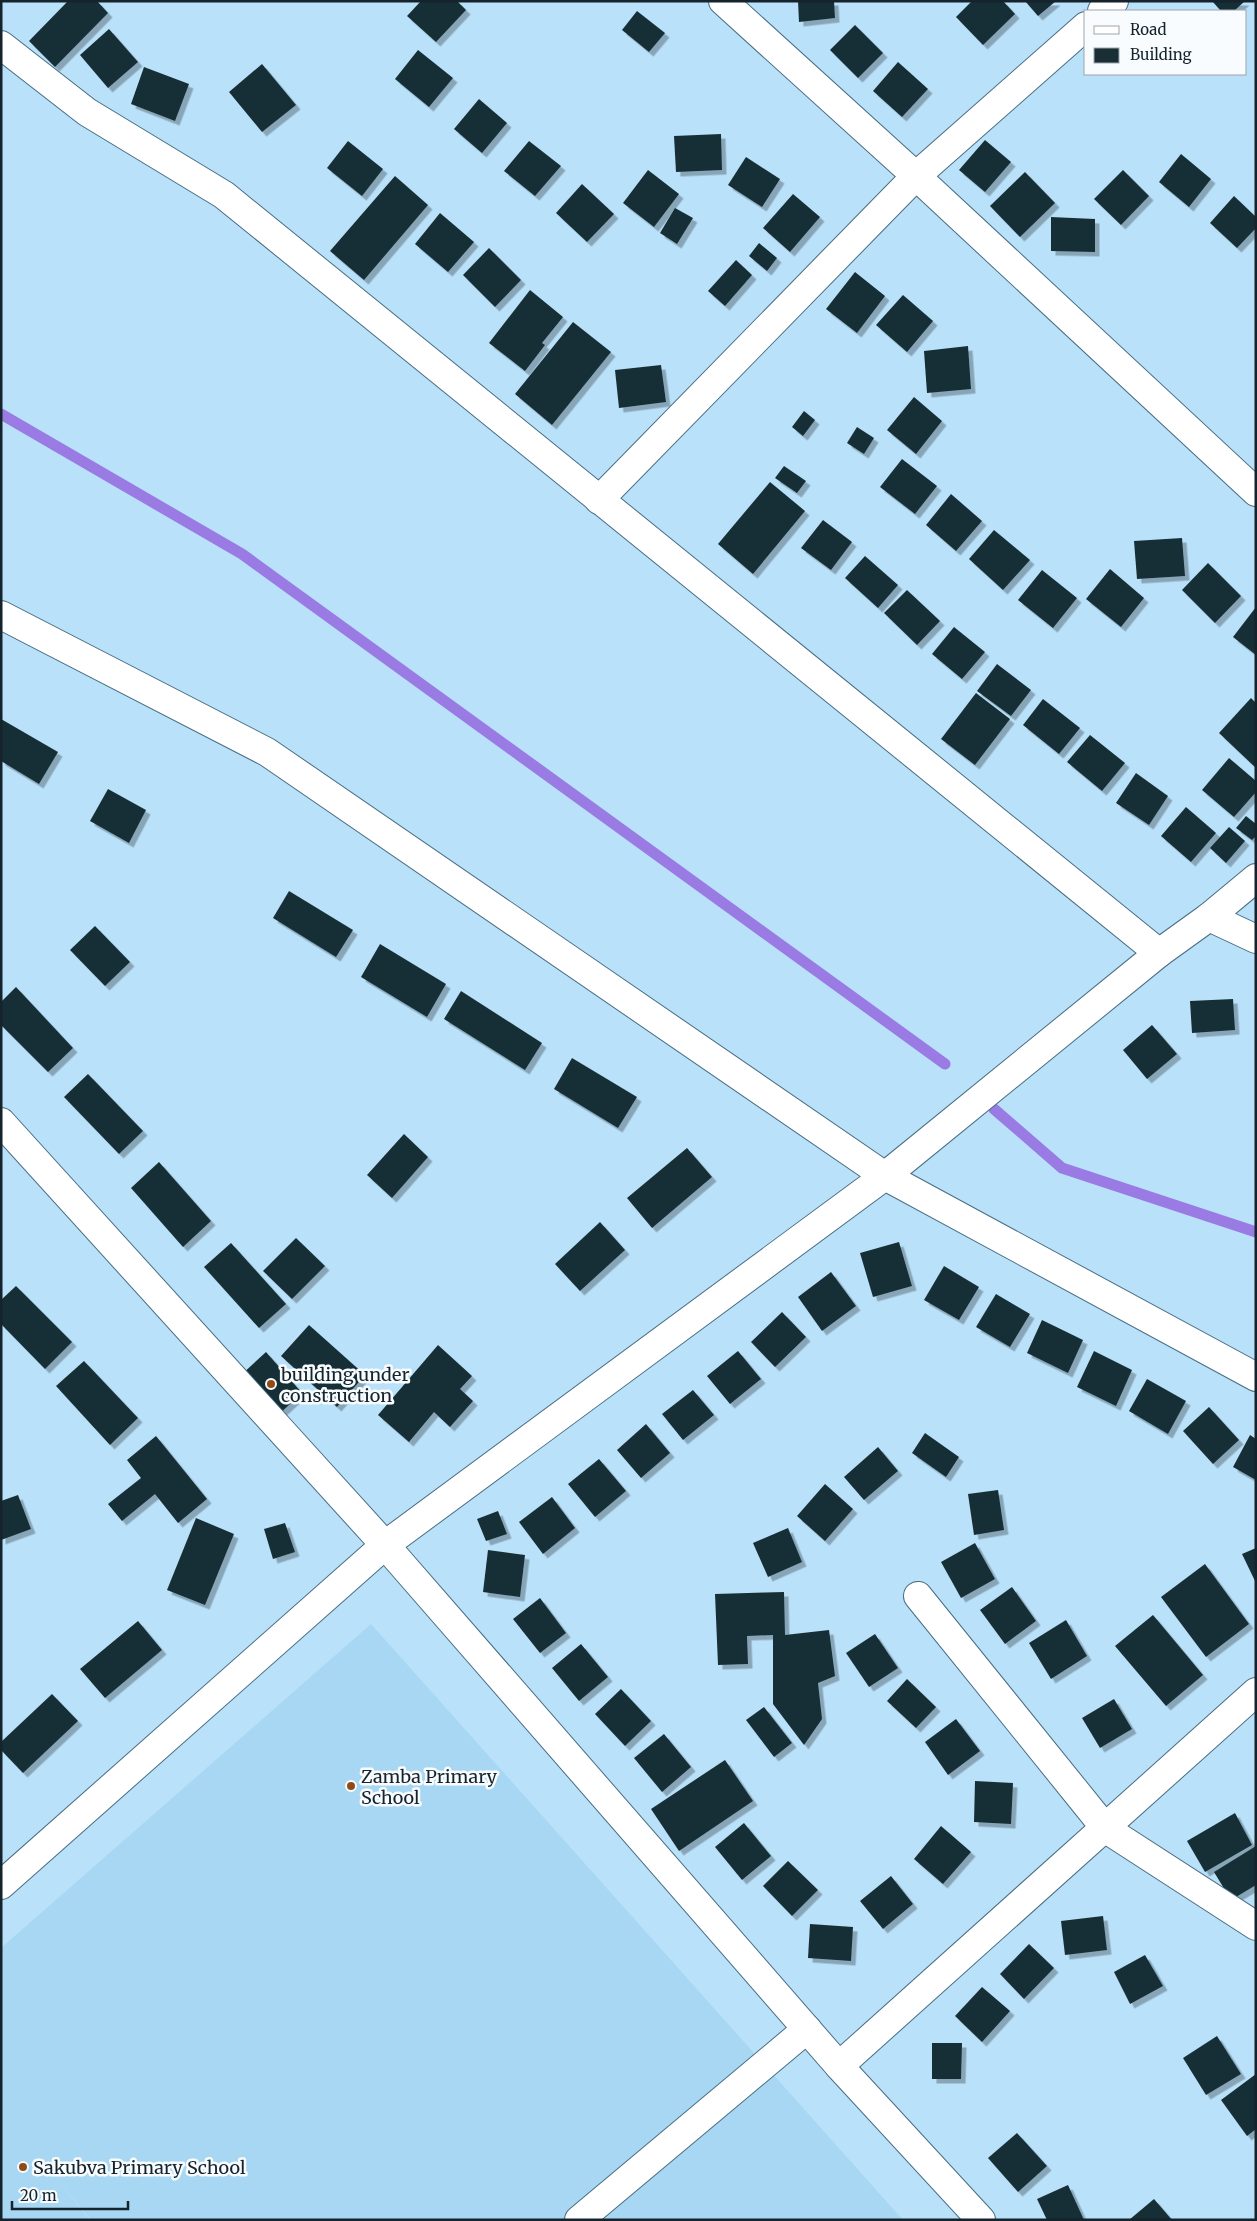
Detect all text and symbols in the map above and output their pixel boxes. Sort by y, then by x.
legend [1084,10,1247,75]
text: Road [1130,20,1166,39]
text: Building [1130,45,1192,64]
place label: building under construction [280,1363,410,1407]
marker: building under construction [265,1378,277,1390]
place label: Zamba Primary School [361,1765,498,1809]
marker: Zamba Primary School [345,1780,357,1792]
place label: Sakubva Primary School [33,2156,246,2179]
marker: Sakubva Primary School [17,2161,29,2173]
scale bar [12,2178,129,2210]
text: 20 m [20,2186,57,2205]

